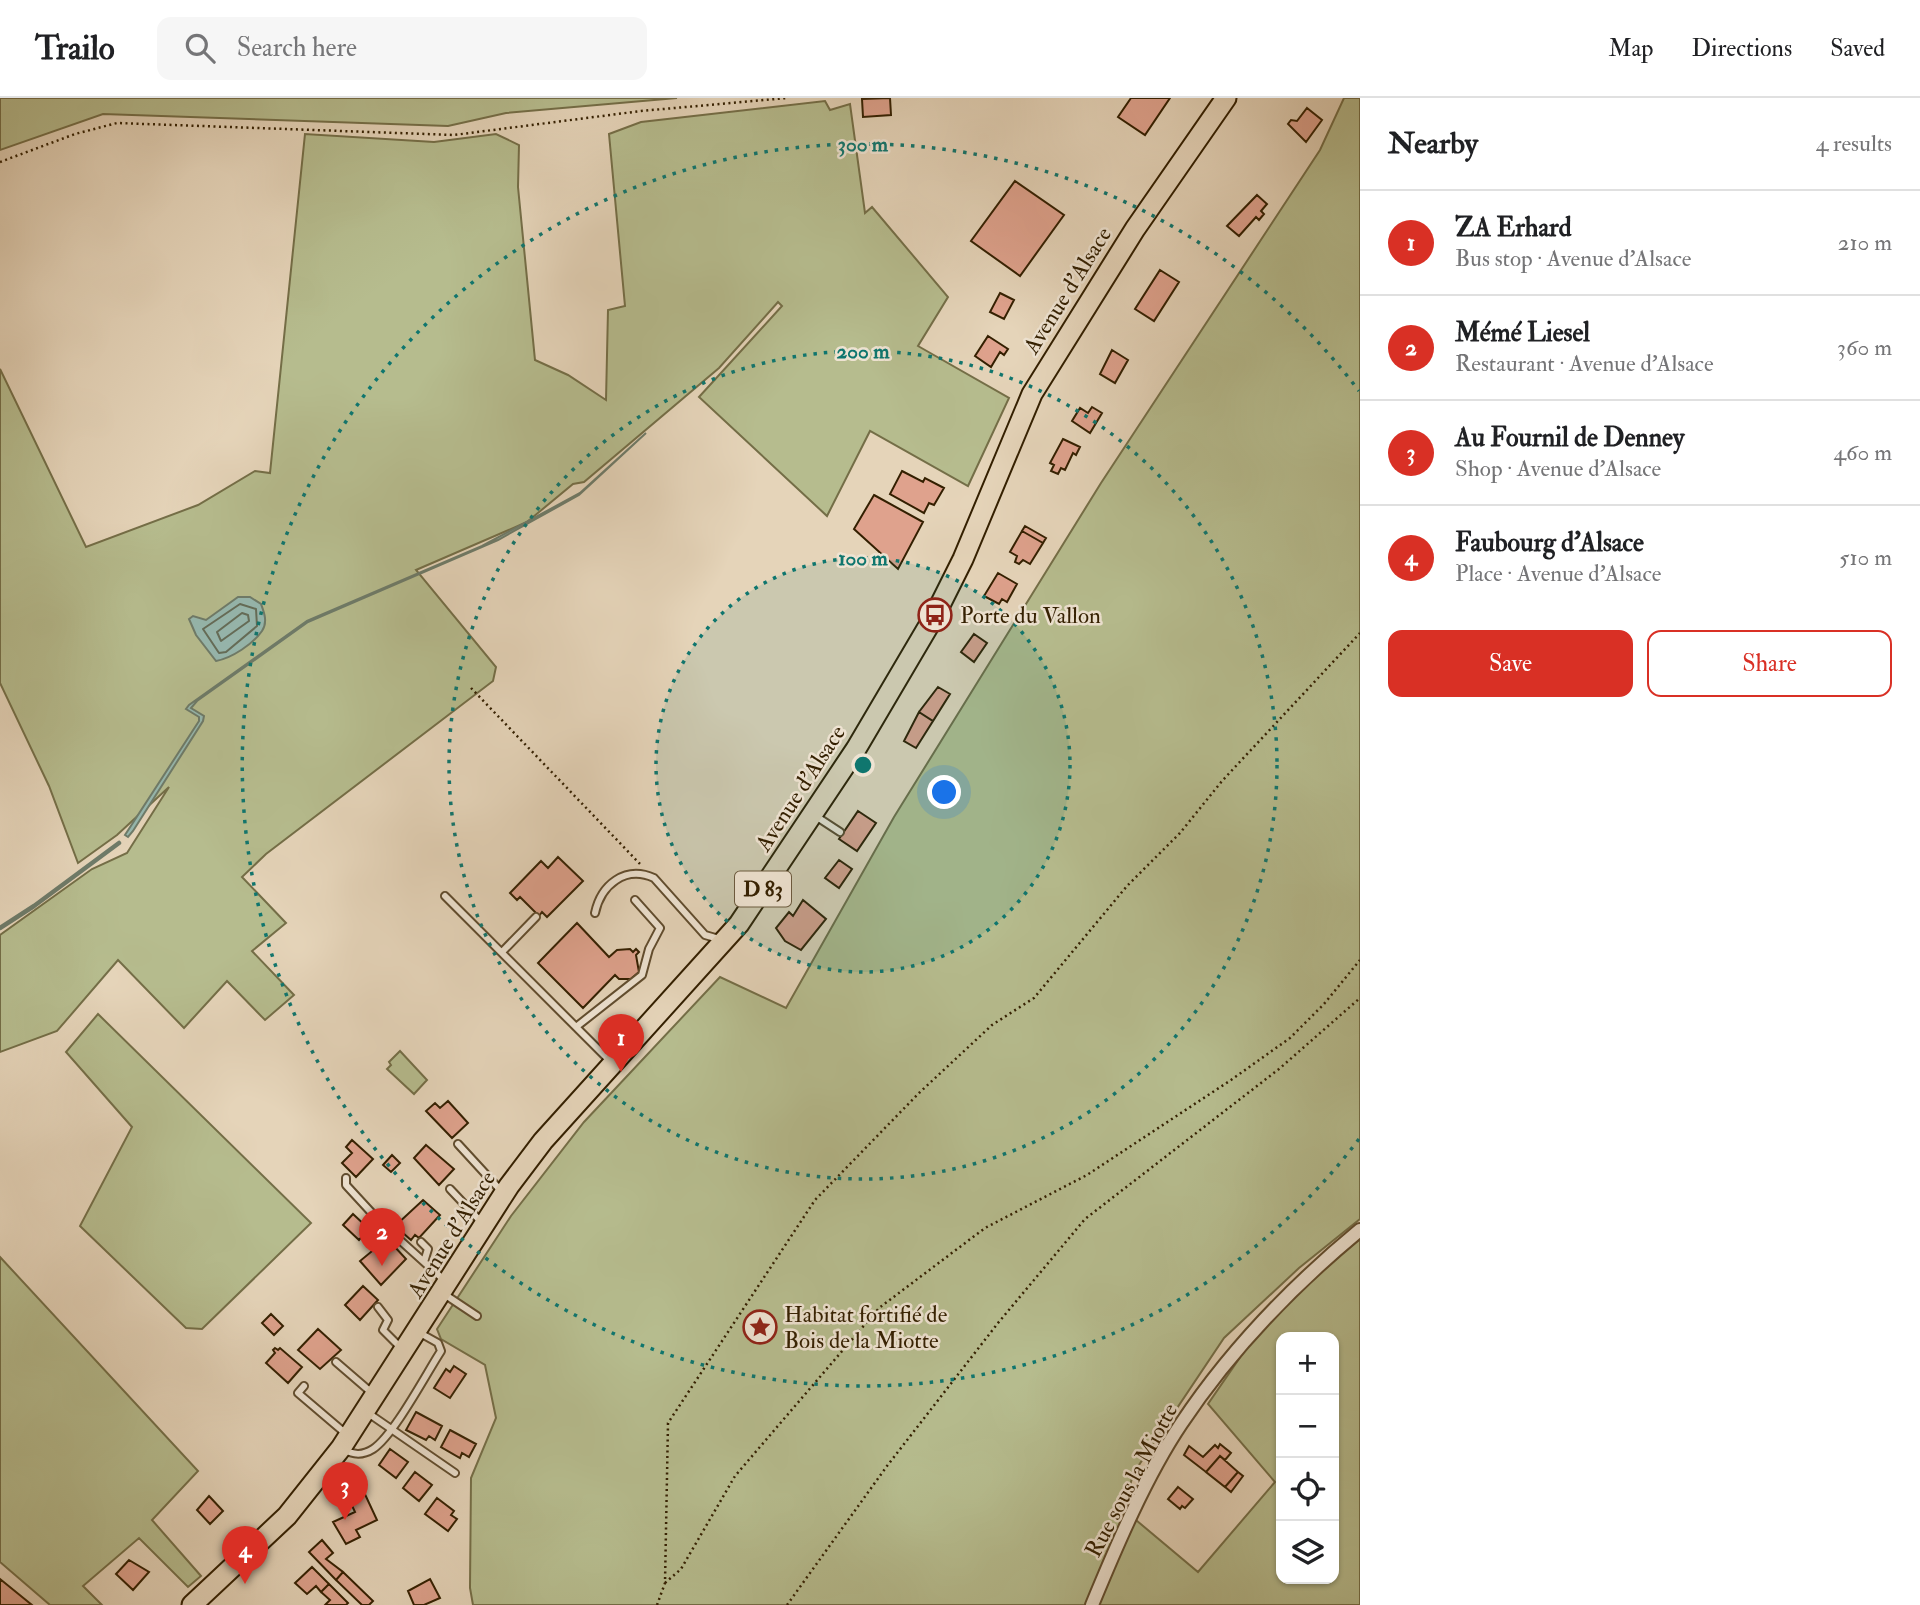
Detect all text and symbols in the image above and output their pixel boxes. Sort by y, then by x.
search box [157,17,647,80]
text: Trailo [35,28,115,69]
icon: search [181,29,219,67]
text: Search here [237,32,357,64]
text: Map [1608,33,1653,64]
text: Directions [1691,33,1792,64]
text: Saved [1830,33,1885,64]
text: Nearby [1388,125,1478,162]
text: 4 results [1816,129,1892,158]
text: 300 m [838,131,889,158]
text: ZA Erhard [1455,212,1571,244]
street label: Avenue d'Alsace [1016,221,1118,360]
text: 1 [1407,228,1415,257]
text: 210 m [1838,228,1892,257]
text: Bus stop · Avenue d'Alsace [1455,244,1691,273]
text: Mémé Liesel [1455,317,1590,349]
text: 2 [1405,333,1417,362]
text: 360 m [1837,333,1892,362]
text: 200 m [837,338,890,365]
text: Restaurant · Avenue d'Alsace [1455,349,1714,378]
text: Au Fournil de Denney [1455,422,1684,454]
text: 3 [1407,438,1415,467]
text: 460 m [1834,438,1892,467]
text: Shop · Avenue d'Alsace [1455,454,1661,483]
text: Faubourg d'Alsace [1455,527,1644,559]
text: 4 [1405,543,1417,572]
text: 510 m [1839,543,1892,572]
text: 100 m [838,545,889,572]
text: Place · Avenue d'Alsace [1455,559,1661,588]
bus stop icon: Porte du Vallon [916,596,954,634]
place label: Porte du Vallon [960,601,1101,630]
button: Save [1388,630,1633,697]
button: Share [1647,630,1892,697]
street label: Avenue d'Alsace [748,719,852,858]
centre of rings [851,753,875,777]
your location [927,775,961,809]
road number: D 83 [735,872,791,906]
pin: 1 [598,1014,644,1072]
street label: Avenue d'Alsace [400,1165,502,1304]
pin: 2 [359,1208,405,1266]
place label: Habitat fortifié de Bois de la Miotte [784,1300,948,1355]
place icon: Habitat fortifié de Bois de la Miotte [741,1308,779,1346]
map controls [1276,1332,1339,1584]
button: + [1276,1332,1339,1395]
button: − [1276,1395,1339,1458]
street label: Rue sous la Miotte [1079,1398,1184,1562]
button: locate [1276,1458,1339,1521]
pin: 3 [322,1462,368,1520]
button: layers [1276,1521,1339,1584]
pin: 4 [222,1526,268,1584]

